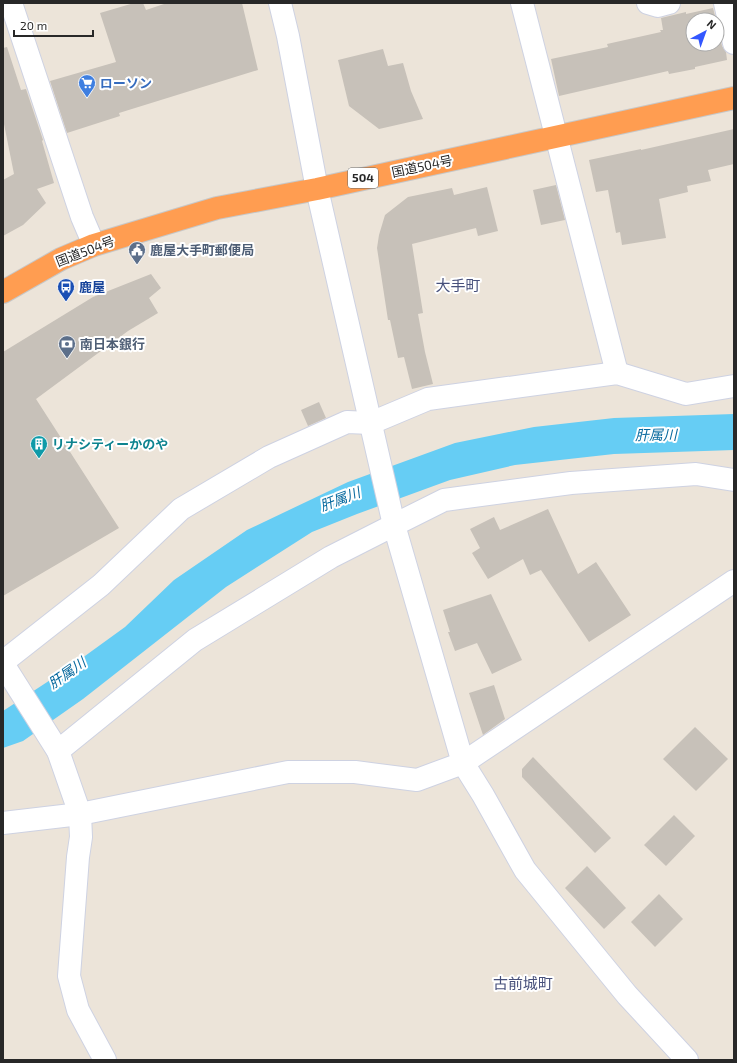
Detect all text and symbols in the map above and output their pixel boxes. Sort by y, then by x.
scale bar [14,12,93,38]
north arrow [685,12,725,52]
text: N [705,17,719,32]
text: 20 m [20,18,47,32]
supermarket icon: ローソン [77,73,97,98]
place label: ローソン [100,75,152,91]
street label: 国道504号 [390,152,454,180]
road number: 504 [348,168,378,188]
street label: 国道504号 [53,232,117,270]
public building icon: 鹿屋大手町郵便局 [127,240,147,265]
place label: 鹿屋大手町郵便局 [150,242,254,258]
district label: 大手町 [435,276,481,294]
bus stop icon: 鹿屋 [56,277,76,302]
place label: 鹿屋 [79,279,105,295]
bank icon: 南日本銀行 [57,334,77,359]
place label: 南日本銀行 [80,336,145,352]
water label: 肝属川 [635,426,679,443]
building icon: リナシティーかのや [29,434,49,459]
place label: リナシティーかのや [52,436,168,452]
water label: 肝属川 [317,482,364,514]
water label: 肝属川 [45,652,90,692]
district label: 古前城町 [493,974,553,992]

